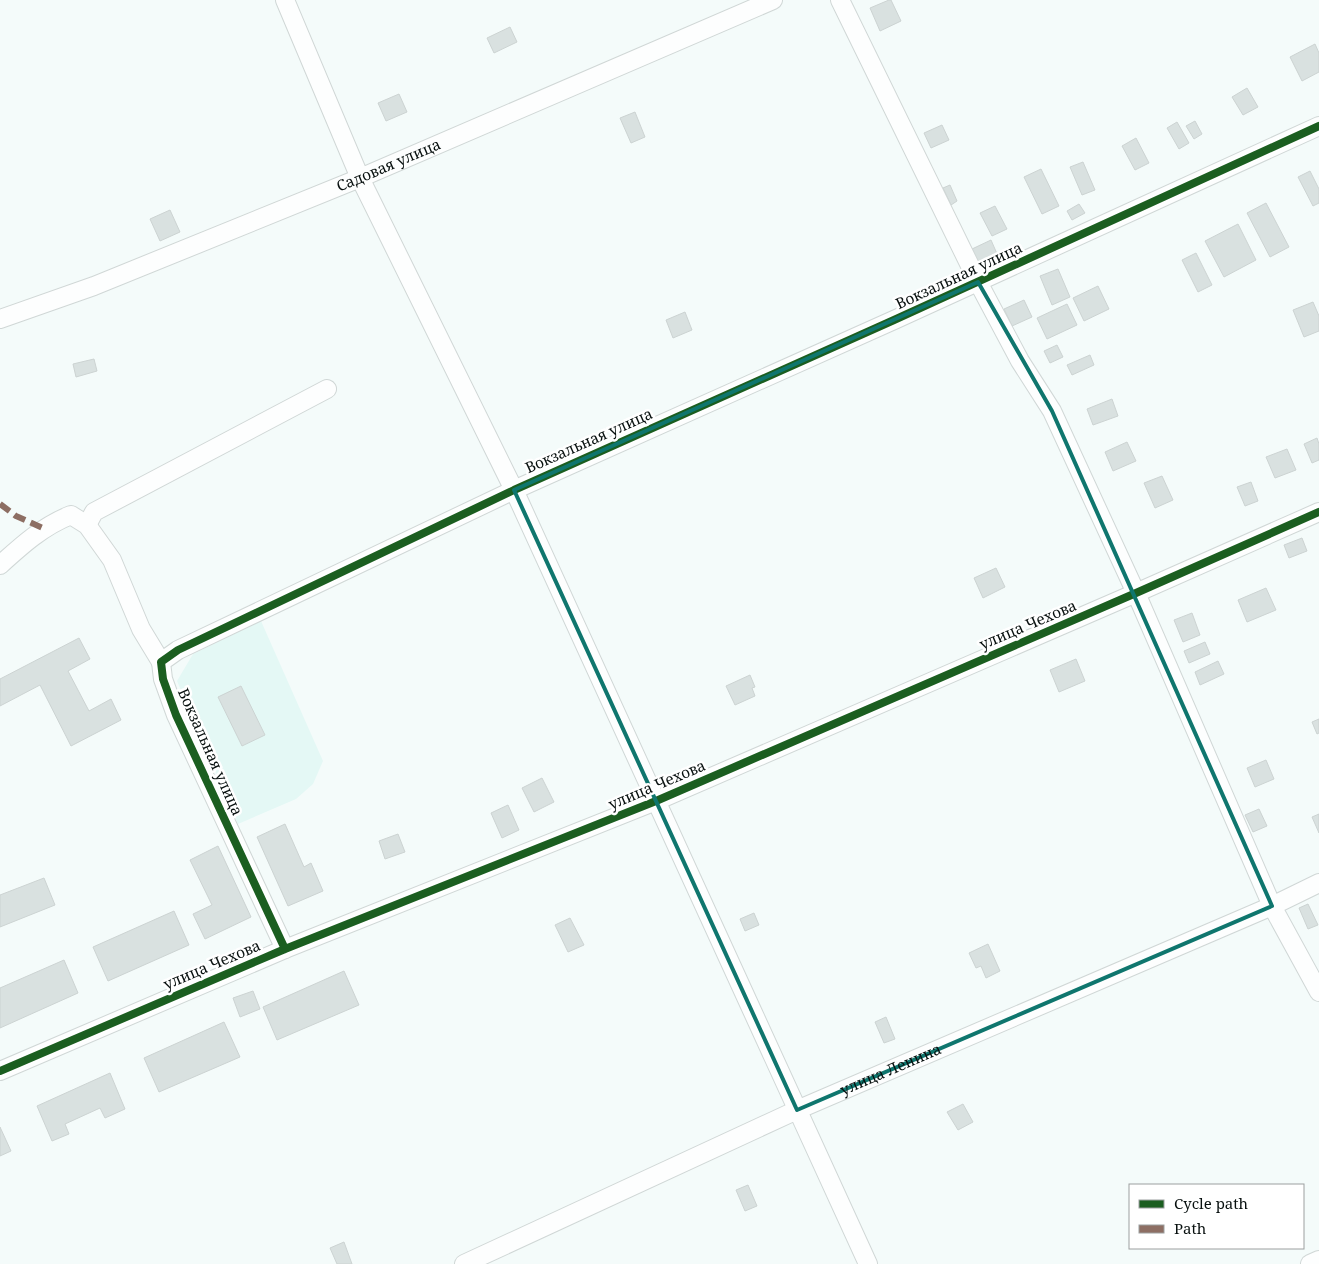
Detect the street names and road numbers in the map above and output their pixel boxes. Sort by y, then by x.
street label: Садовая улица [333,133,443,196]
street label: Вокзальная улица [892,237,1025,313]
street label: Вокзальная улица [522,403,656,477]
street label: улица Чехова [976,595,1079,654]
street label: Вокзальная улица [174,685,248,819]
street label: улица Чехова [605,755,708,814]
street label: улица Чехова [160,935,263,994]
street label: улица Ленина [837,1038,944,1099]

